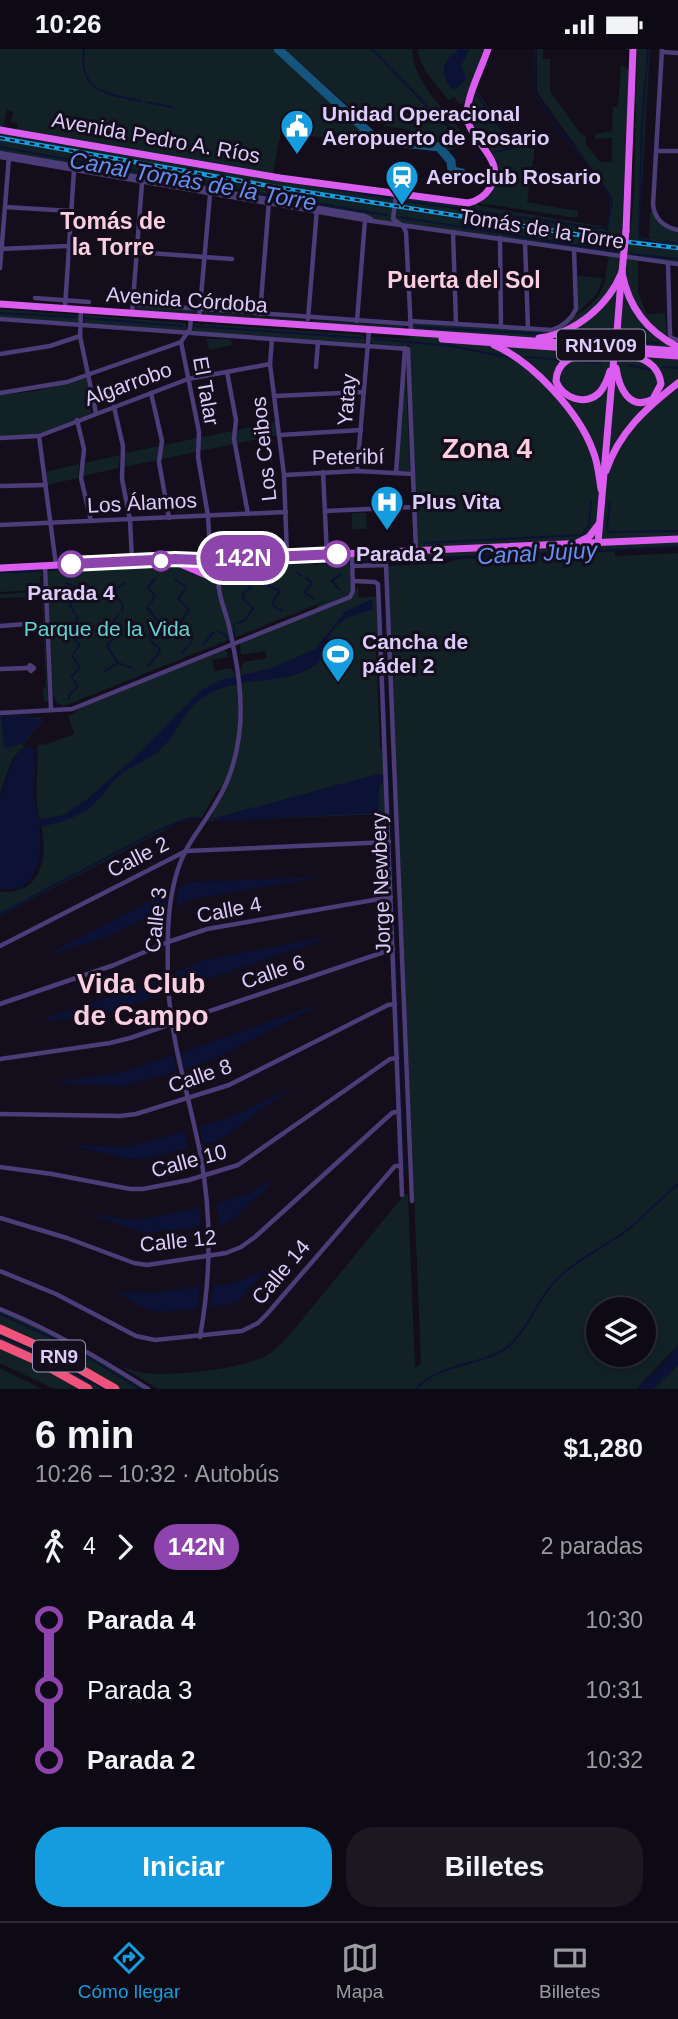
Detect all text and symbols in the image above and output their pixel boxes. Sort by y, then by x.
text: 10:26 [35,9,102,39]
place label: Unidad Operacional Aeropuerto de Rosario [322,102,550,149]
public building icon: Unidad Operacional Aeropuerto de Rosario [278,107,316,156]
street label: Avenida Pedro A. Ríos [50,108,262,167]
water label: Canal Tomás de la Torre [68,146,318,216]
station icon: Aeroclub Rosario [383,158,421,207]
place label: Aeroclub Rosario [426,165,601,188]
street label: Tomás de la Torre [458,204,626,253]
district label: Tomás de la Torre [60,208,166,260]
district label: Puerta del Sol [387,267,541,293]
street label: Avenida Córdoba [105,282,269,317]
road number: RN1V09 [557,329,645,361]
street label: El Talar [189,355,224,427]
street label: Algarrobo [81,357,175,410]
street label: Yatay [333,372,360,427]
street label: Los Ceibos [247,396,280,502]
district label: Zona 4 [442,433,533,464]
street label: Peteribí [312,444,385,469]
hospital icon: Plus Vita [368,483,406,532]
street label: Los Álamos [87,488,197,517]
place label: Plus Vita [412,490,501,513]
line badge: 142N [194,535,292,581]
water label: Canal Jujuy [476,537,599,569]
marker: Parada 2 [324,541,350,567]
place label: Parada 2 [356,542,444,565]
text: 142N [214,544,272,571]
marker: Parada 4 [58,551,84,577]
unlabelled marker [151,551,171,571]
place label: Parada 4 [27,581,115,604]
park label: Parque de la Vida [24,617,191,640]
place label: Cancha de pádel 2 [362,630,468,677]
sports icon: Cancha de pádel 2 [319,635,357,684]
street label: Jorge Newbery [367,812,394,954]
street label: Calle 2 [103,831,172,882]
street label: Calle 3 [141,886,170,954]
street label: Calle 4 [195,892,263,927]
street label: Calle 6 [238,950,307,993]
district label: Vida Club de Campo [73,968,209,1031]
street label: Calle 8 [165,1054,234,1097]
street label: Calle 10 [149,1139,229,1182]
street label: Calle 12 [138,1225,217,1256]
street label: Calle 14 [247,1235,314,1309]
map controls [586,1297,656,1367]
button: layers [586,1297,656,1367]
road number: RN9 [33,1341,85,1371]
text: 6 min [35,1414,134,1456]
text: $1,280 [563,1433,643,1463]
text: 10:26 – 10:32 · Autobús [35,1461,279,1487]
icon: walk [35,1528,73,1566]
icon: forward [106,1528,144,1566]
text: 4 [83,1533,96,1559]
text: 142N [168,1533,225,1560]
text: 2 paradas [541,1533,643,1559]
text: Parada 4 [87,1605,195,1635]
text: 10:30 [585,1607,643,1633]
text: Parada 3 [87,1675,193,1705]
text: 10:31 [585,1677,643,1703]
text: Parada 2 [87,1745,195,1775]
text: 10:32 [585,1747,643,1773]
button: Iniciar [35,1827,332,1907]
button: Billetes [346,1827,643,1907]
tab: Cómo llegar [78,1939,180,2003]
tab: Mapa [336,1939,383,2003]
tab: Billetes [539,1939,600,2003]

